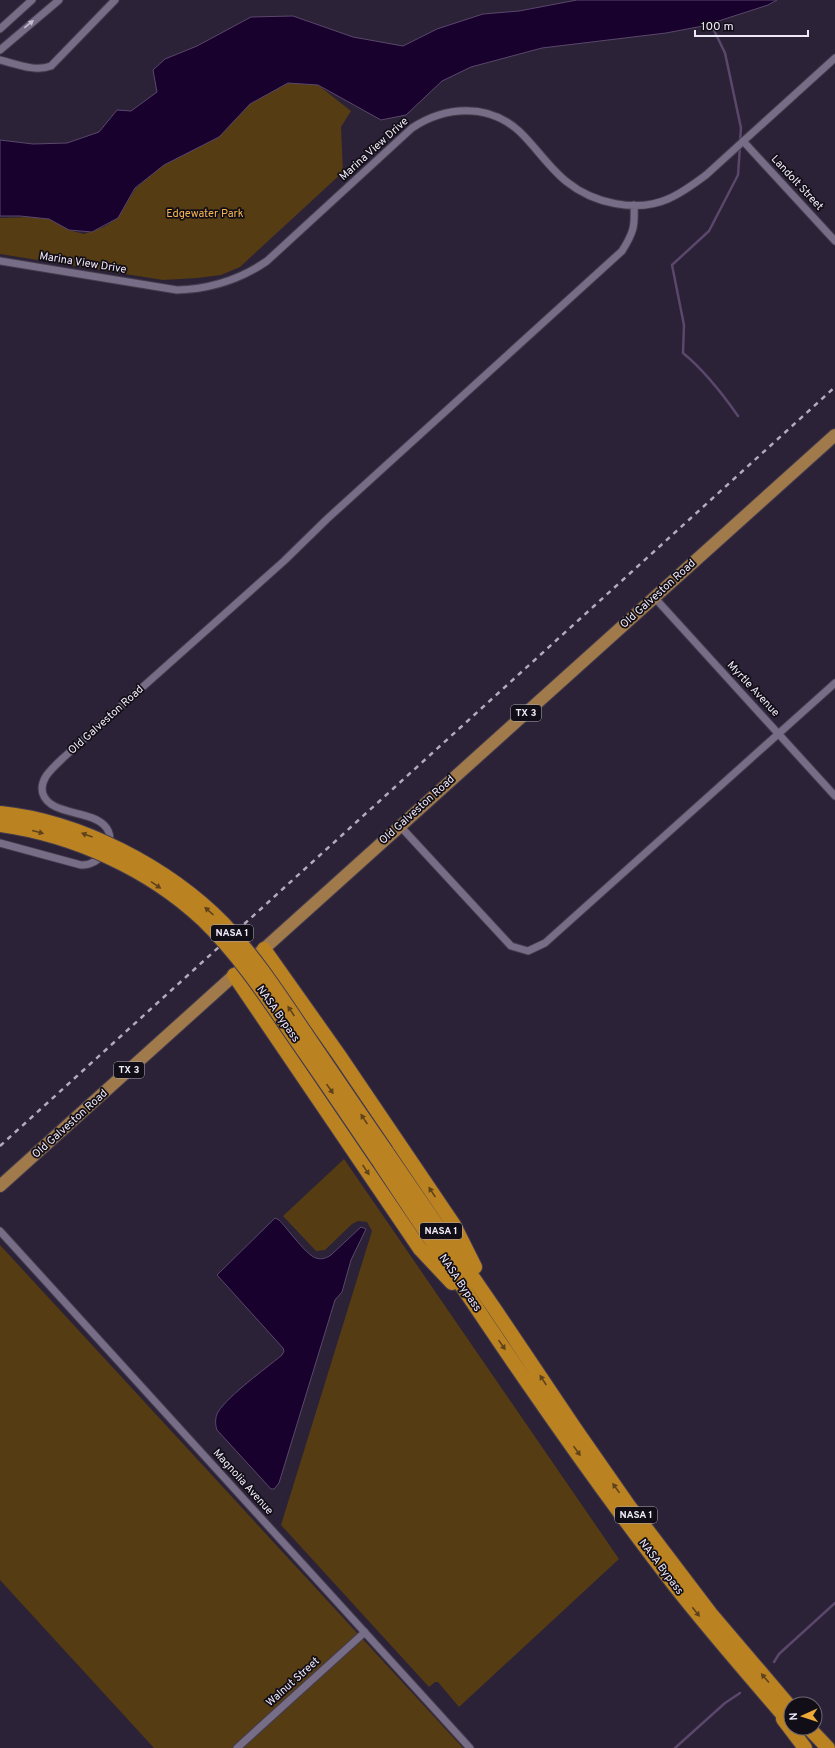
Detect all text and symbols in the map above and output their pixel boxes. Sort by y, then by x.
scale bar [695,12,808,38]
text: 100 m [701,19,734,35]
one-way arrow [24,20,35,29]
street label: Marina View Drive [337,114,411,184]
street label: Landolt Street [768,152,826,214]
park label: Edgewater Park [166,207,244,221]
street label: Marina View Drive [38,249,128,277]
street label: Old Galveston Road [617,556,699,632]
street label: Myrtle Avenue [724,658,782,720]
street label: Old Galveston Road [65,682,147,758]
road number: TX 3 [511,705,541,721]
street label: Old Galveston Road [376,772,458,848]
one-way arrow [32,829,44,835]
one-way arrow [81,832,93,838]
one-way arrow [151,881,162,889]
one-way arrow [204,906,214,915]
road number: NASA 1 [211,925,253,941]
street label: NASA Bypass [253,983,303,1045]
one-way arrow [287,1006,295,1016]
road number: TX 3 [114,1062,144,1078]
one-way arrow [326,1084,334,1094]
street label: Old Galveston Road [29,1086,111,1162]
one-way arrow [360,1114,368,1124]
one-way arrow [362,1165,370,1175]
one-way arrow [428,1187,436,1198]
road number: NASA 1 [420,1223,462,1239]
street label: NASA Bypass [436,1252,484,1314]
one-way arrow [498,1339,506,1350]
one-way arrow [539,1375,547,1386]
street label: Magnolia Avenue [210,1446,276,1518]
one-way arrow [573,1446,581,1456]
one-way arrow [612,1483,620,1493]
road number: NASA 1 [615,1507,657,1523]
street label: NASA Bypass [636,1536,686,1598]
one-way arrow [692,1606,700,1617]
street label: Walnut Street [263,1654,323,1710]
one-way arrow [761,1673,770,1684]
north arrow [783,1696,823,1736]
text: N [787,1712,801,1721]

